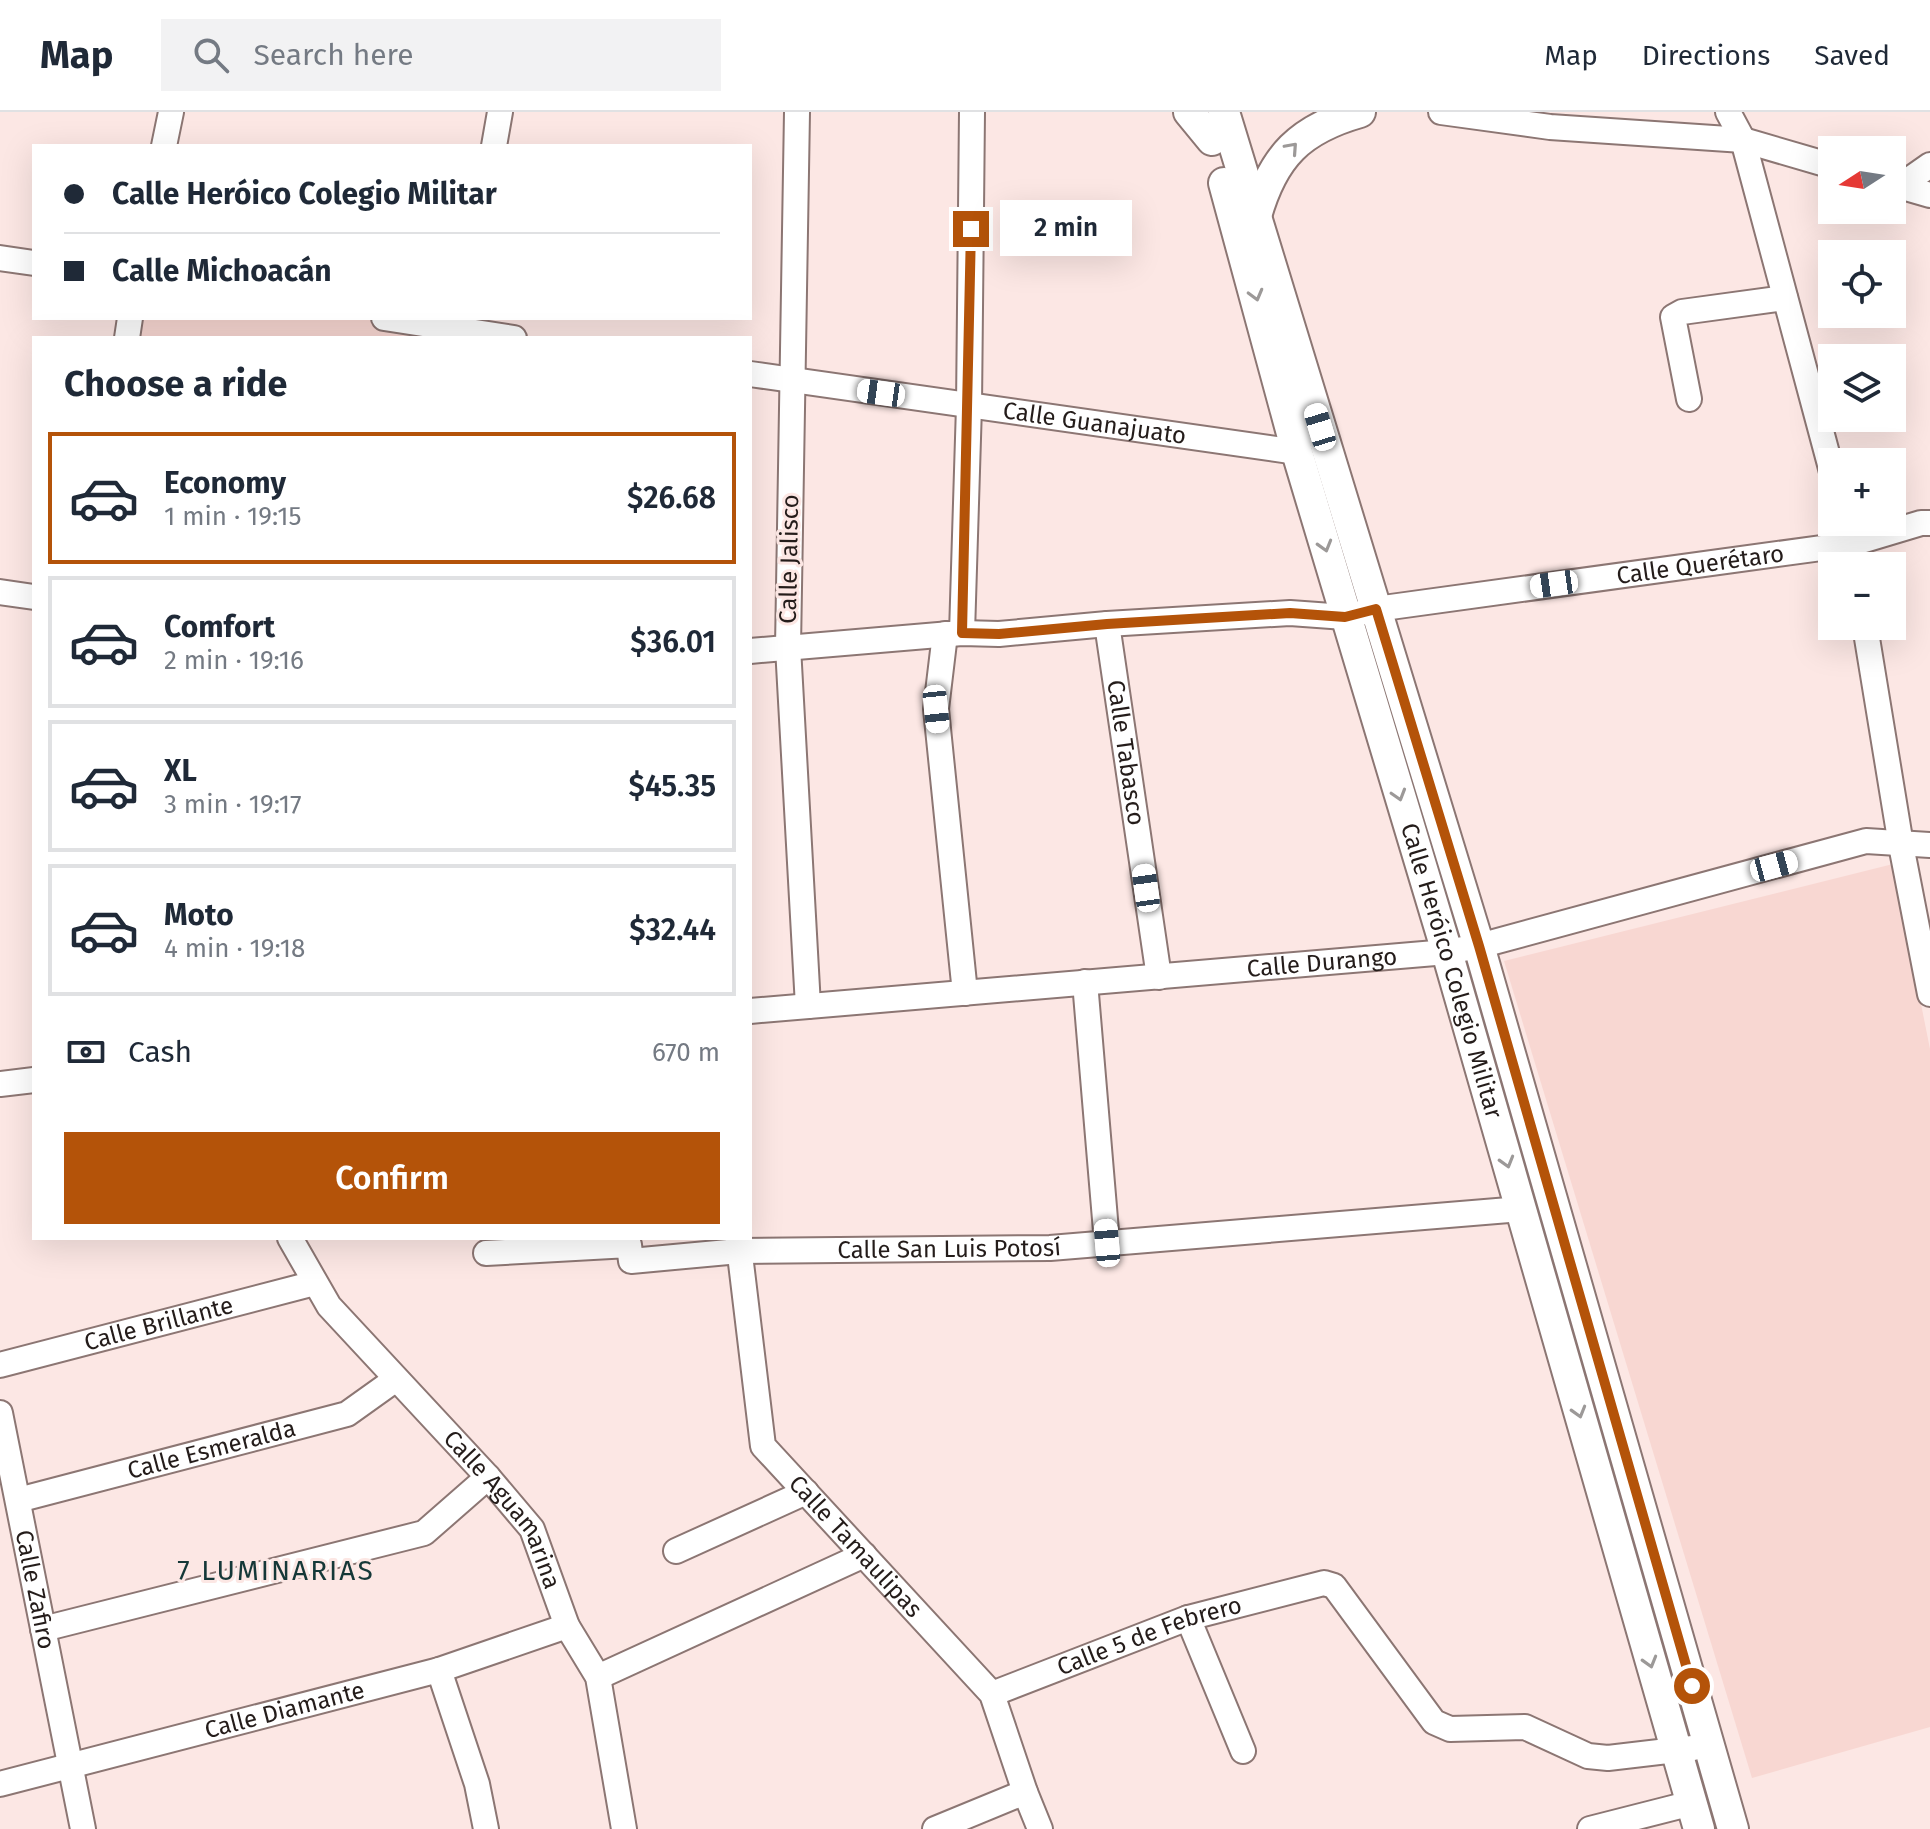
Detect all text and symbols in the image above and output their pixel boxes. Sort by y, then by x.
search box [161,19,721,91]
text: Map [40,32,113,78]
icon: search [189,33,233,77]
text: Search here [253,37,414,73]
text: Map [1544,39,1598,72]
text: Directions [1642,39,1770,72]
text: Saved [1814,39,1890,72]
north arrow [1818,136,1906,224]
map controls [1818,136,1906,640]
one-way arrow [1282,143,1297,158]
text: Calle Heróico Colegio Militar [112,176,497,212]
callout: 2 min [999,201,1131,257]
route end [953,211,989,247]
text: 2 min [1034,212,1098,243]
button: locate [1818,240,1906,328]
text: Calle Michoacán [112,253,332,289]
one-way arrow [1246,288,1263,302]
button: layers [1818,344,1906,432]
text: Choose a ride [64,362,287,406]
car [856,378,906,408]
street label: Calle Guanajuato [1001,396,1188,450]
car [1302,401,1338,453]
button: + [1818,448,1906,536]
icon: car [68,462,140,534]
text: Economy [164,465,286,501]
text: $26.68 [627,480,716,516]
street label: Calle Jalisco [774,494,804,624]
text: 1 min · 19:15 [164,501,301,532]
one-way arrow [1316,538,1332,552]
street label: Calle Querétaro [1615,539,1786,590]
button: − [1818,552,1906,640]
car [1529,569,1579,599]
icon: car [68,606,140,678]
text: Comfort [164,609,275,645]
text: $36.01 [630,624,716,660]
text: 2 min · 19:16 [164,645,304,676]
street label: Calle Tabasco [1101,678,1150,827]
car [922,684,950,734]
icon: car [68,750,140,822]
text: XL [164,753,197,789]
text: $45.35 [629,768,716,804]
one-way arrow [1390,787,1406,801]
text: 3 min · 19:17 [164,789,302,820]
street label: Calle Heróico Colegio Militar [1395,820,1508,1122]
car [1748,848,1800,884]
car [1131,863,1161,913]
icon: car [68,894,140,966]
text: Moto [164,897,234,933]
text: $32.44 [629,912,716,948]
text: 4 min · 19:18 [164,933,305,964]
street label: Calle Durango [1246,942,1398,983]
icon: cash [64,1030,108,1074]
text: Cash [128,1034,192,1070]
text: 670 m [652,1037,720,1068]
button: Confirm [64,1132,720,1224]
one-way arrow [1498,1154,1515,1168]
car [1093,1218,1121,1268]
street label: Calle San Luis Potosí [837,1233,1062,1264]
street label: Calle Brillante [81,1291,236,1356]
one-way arrow [1570,1404,1586,1418]
street label: Calle Esmeralda [124,1414,299,1485]
street label: Calle Aguamarina [438,1425,566,1593]
street label: Calle Tamaulipas [783,1469,928,1623]
street label: Calle Zafiro [10,1527,61,1652]
district label: 7 LUMINARIAS [177,1554,375,1587]
street label: Calle 5 de Febrero [1053,1591,1245,1681]
one-way arrow [1641,1654,1657,1668]
route start [1674,1668,1710,1704]
street label: Calle Diamante [202,1676,367,1744]

